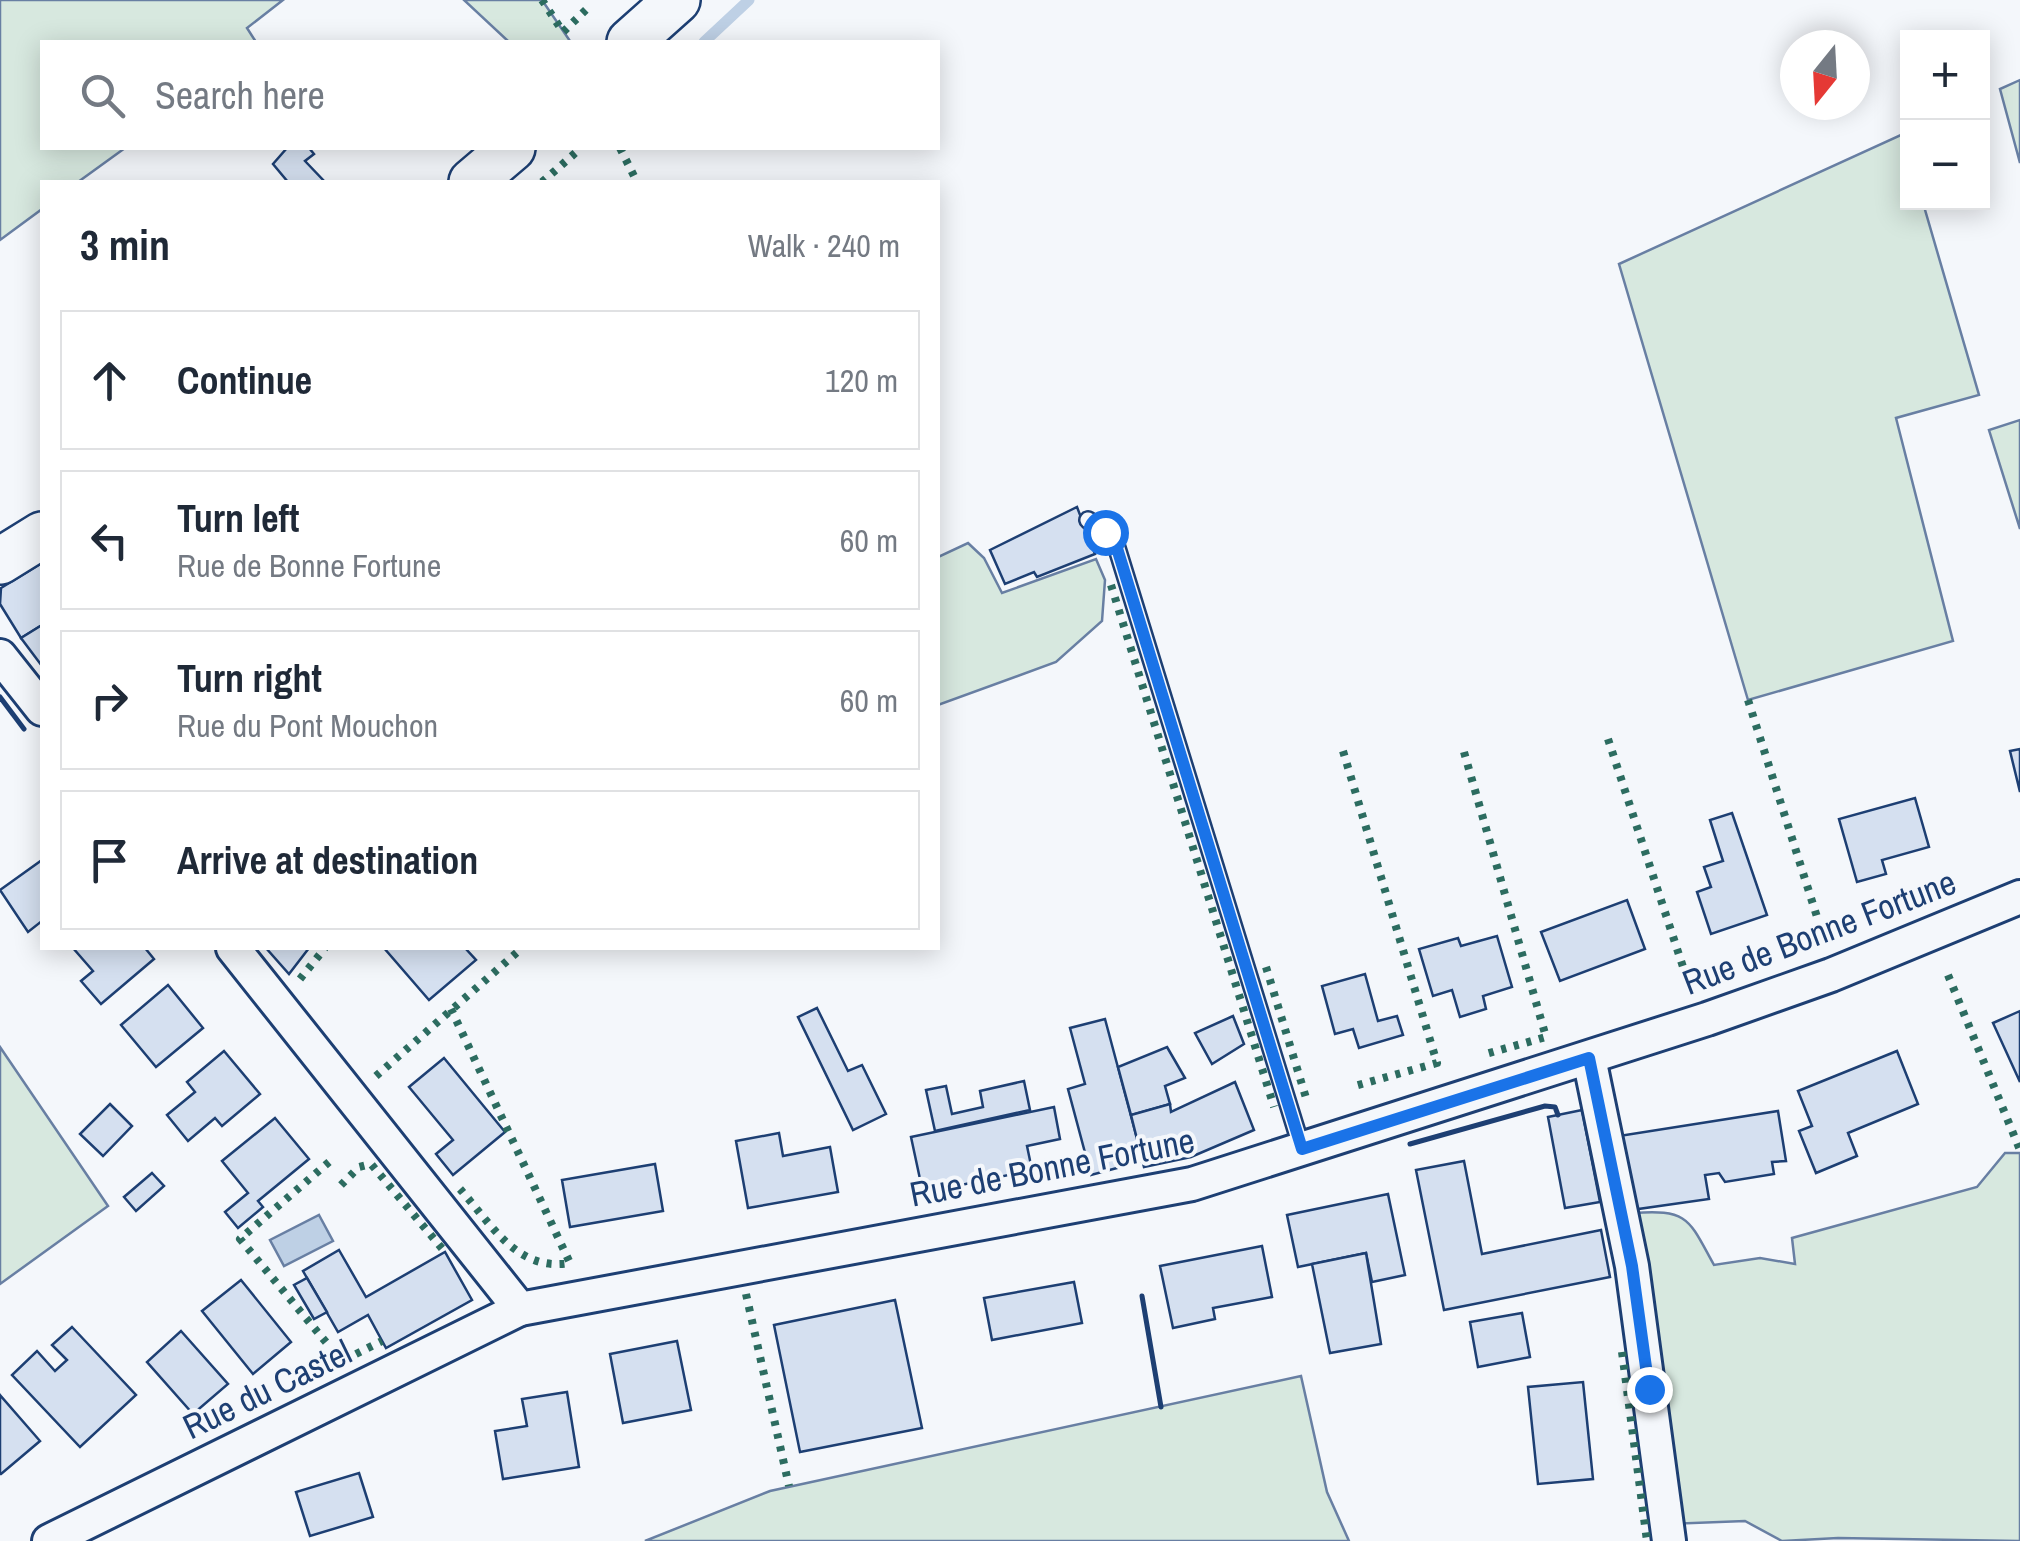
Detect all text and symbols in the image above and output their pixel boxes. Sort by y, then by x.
north arrow [1780,30,1870,120]
map controls [1900,30,1990,210]
button: + [1900,30,1990,120]
search box [40,40,940,150]
icon: search [75,68,130,123]
text: Search here [155,70,325,121]
button: − [1900,120,1990,210]
text: 3 min [80,217,170,273]
text: Walk · 240 m [748,224,900,267]
icon: ahead [82,353,137,408]
text: Continue [177,355,312,406]
text: 120 m [825,359,898,402]
text: Turn left [177,493,299,544]
route start [1083,510,1129,556]
icon: left [82,513,137,568]
text: 60 m [840,519,898,562]
text: Rue de Bonne Fortune [177,544,441,587]
text: Turn right [177,653,322,704]
icon: right [82,673,137,728]
text: 60 m [840,679,898,722]
text: Rue du Pont Mouchon [177,704,438,747]
icon: arrive [82,833,137,888]
text: Arrive at destination [177,835,478,886]
street label: Rue de Bonne Fortune [1676,858,1962,1006]
street label: Rue de Bonne Fortune [906,1116,1198,1218]
street label: Rue du Castel [175,1328,359,1450]
route end [1627,1367,1673,1413]

